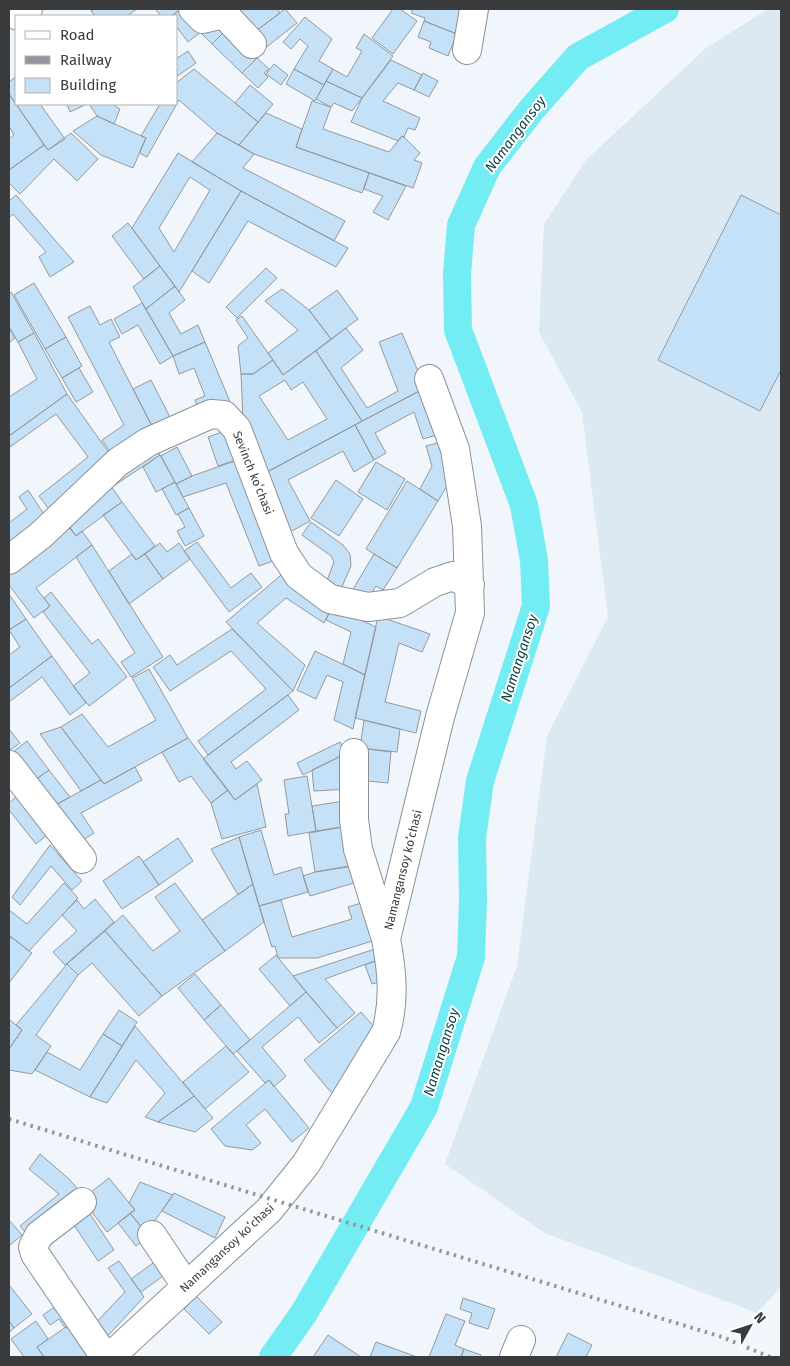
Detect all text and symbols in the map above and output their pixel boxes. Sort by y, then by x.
legend [15,15,178,105]
text: Road [60,26,95,44]
text: Railway [60,51,112,69]
text: Building [60,76,116,94]
water label: Namangansoy [481,92,550,176]
street label: Sevinch koʻchasi [230,429,277,517]
water label: Namangansoy [497,611,542,704]
street label: Namangansoy koʻchasi [380,808,425,932]
water label: Namangansoy [420,1005,463,1098]
street label: Namangansoy koʻchasi [176,1200,277,1295]
north arrow [725,1301,775,1351]
text: N [750,1309,769,1327]

